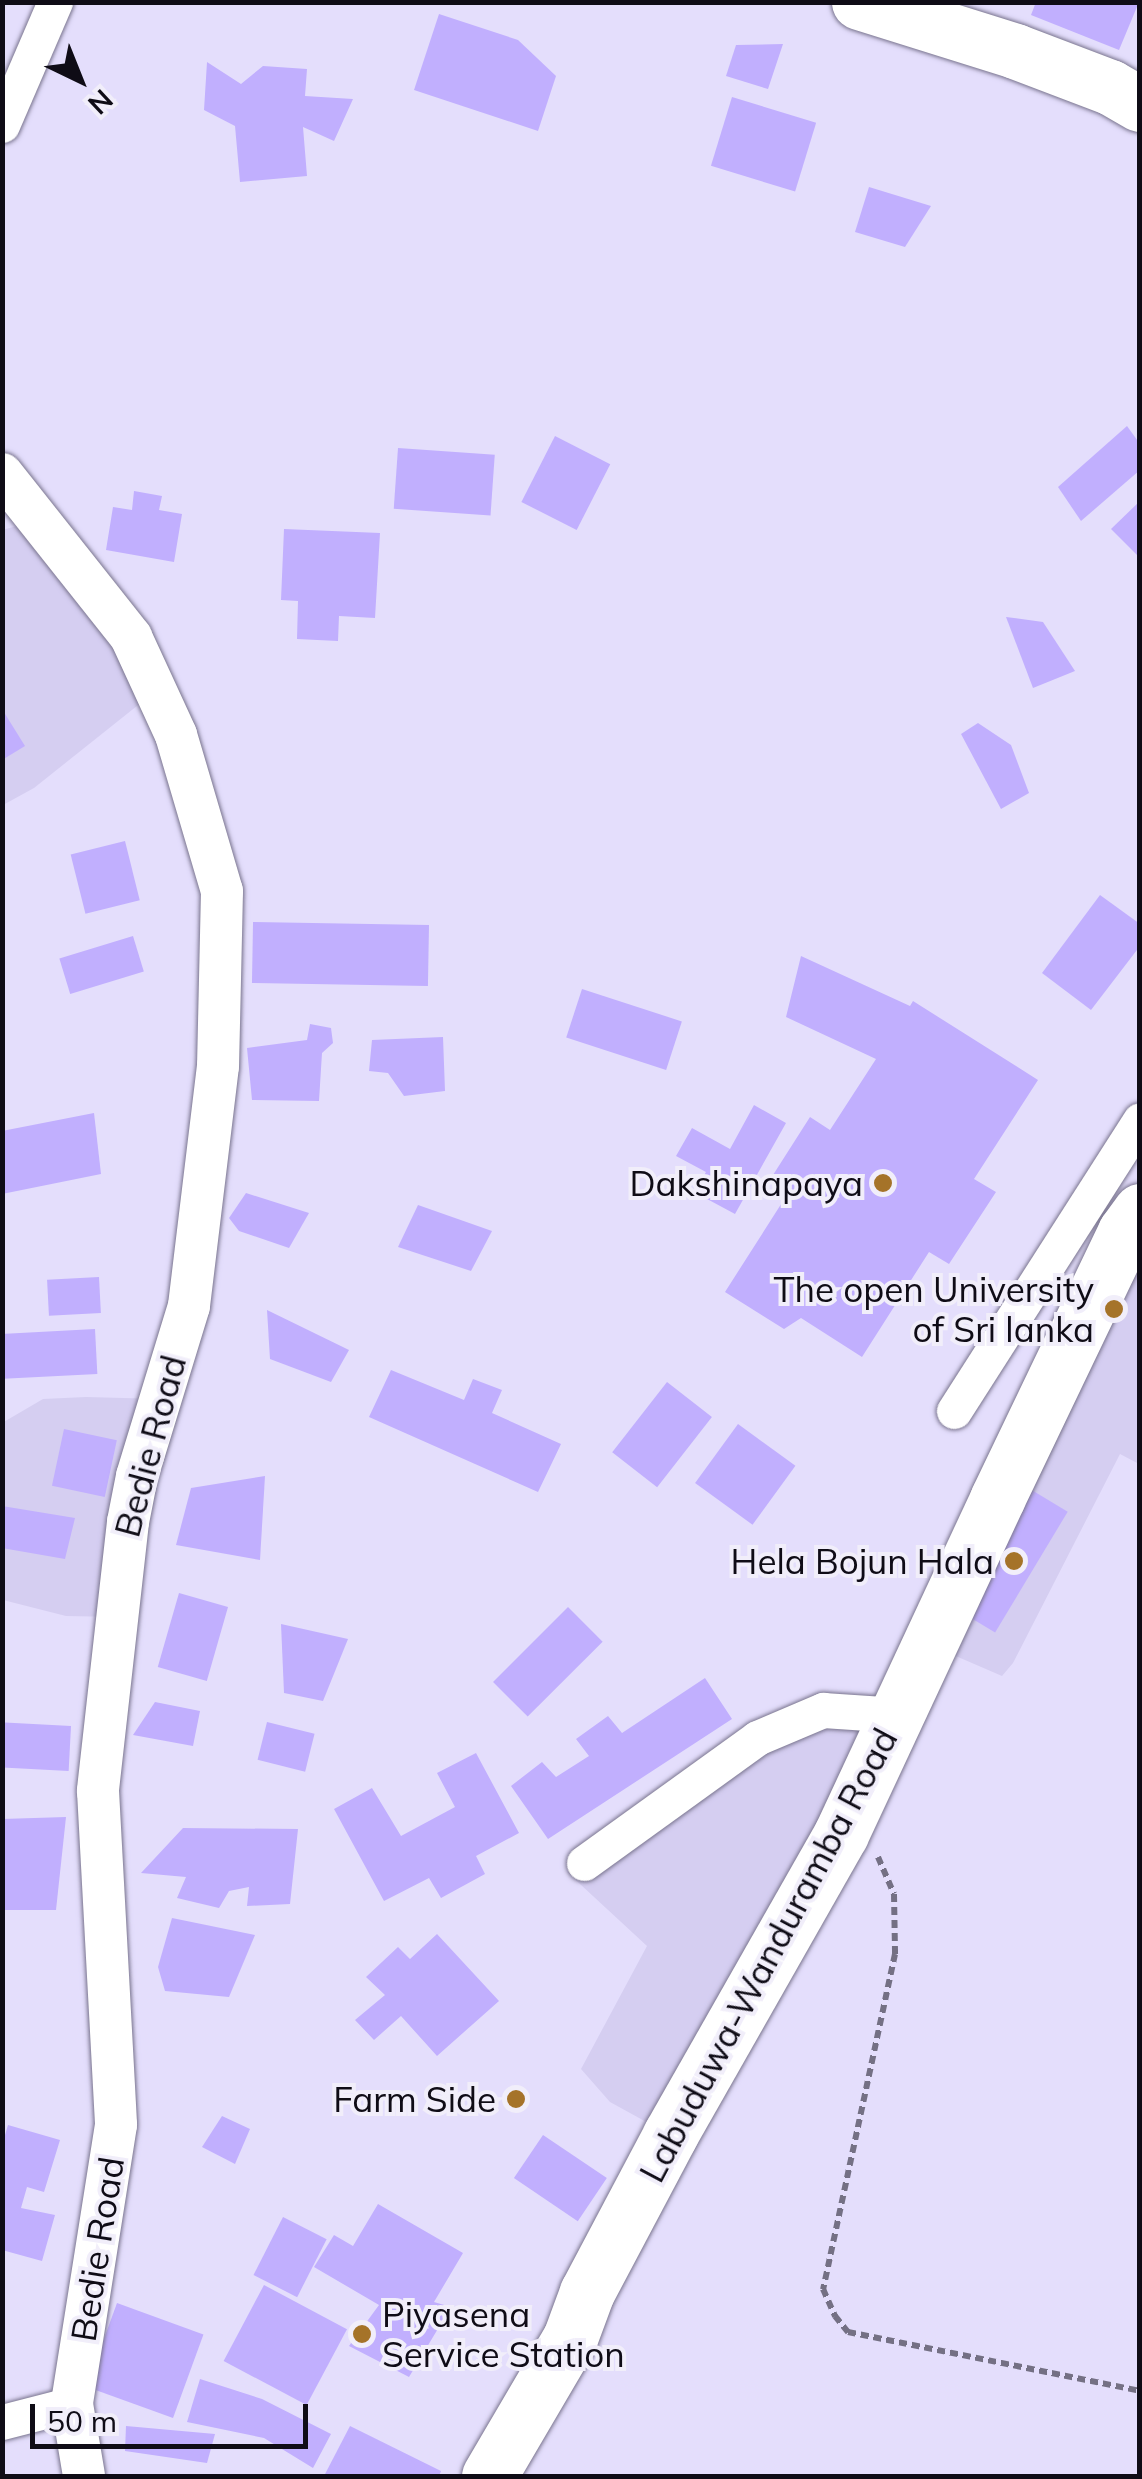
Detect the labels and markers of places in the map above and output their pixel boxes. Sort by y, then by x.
place label: Dakshinapaya [629,1162,863,1204]
marker: Dakshinapaya [872,1172,894,1194]
place label: The open University of Sri lanka [773,1268,1094,1350]
marker: The open University of Sri lanka [1103,1298,1125,1320]
place label: Hela Bojun Hala [731,1540,994,1582]
marker: Hela Bojun Hala [1003,1550,1025,1572]
place label: Farm Side [333,2078,496,2120]
marker: Farm Side [505,2088,527,2110]
place label: Piyasena Service Station [382,2293,625,2375]
marker: Piyasena Service Station [351,2323,373,2345]

